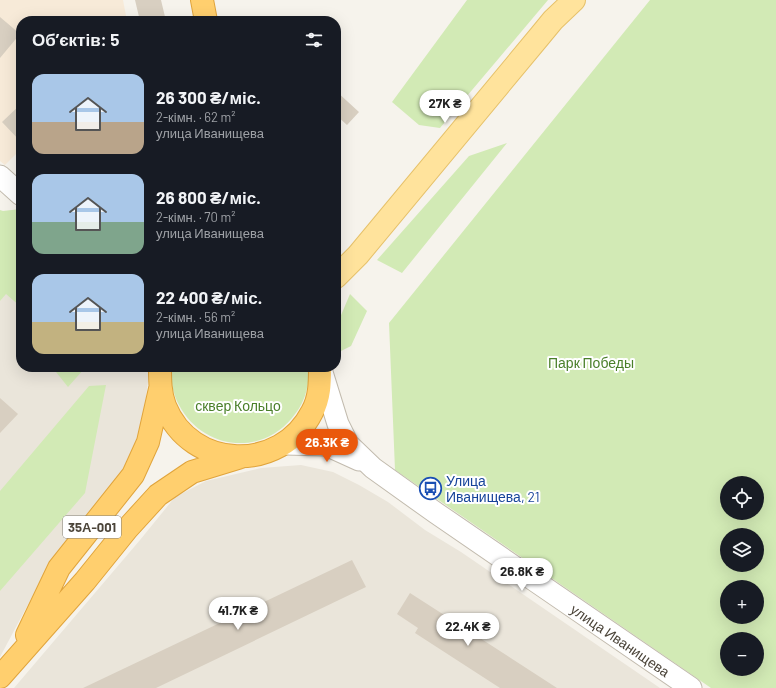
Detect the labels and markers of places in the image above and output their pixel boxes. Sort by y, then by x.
pin: 27K ₴ [417,90,473,124]
pin: 26.3K ₴ [290,429,364,463]
place label: Улица Иванищева, 21 [446,472,540,505]
bus stop icon: Улица Иванищева, 21 [418,475,444,501]
pin: 26.8K ₴ [485,558,559,592]
pin: 41.7K ₴ [201,597,275,631]
pin: 22.4K ₴ [431,613,505,647]

